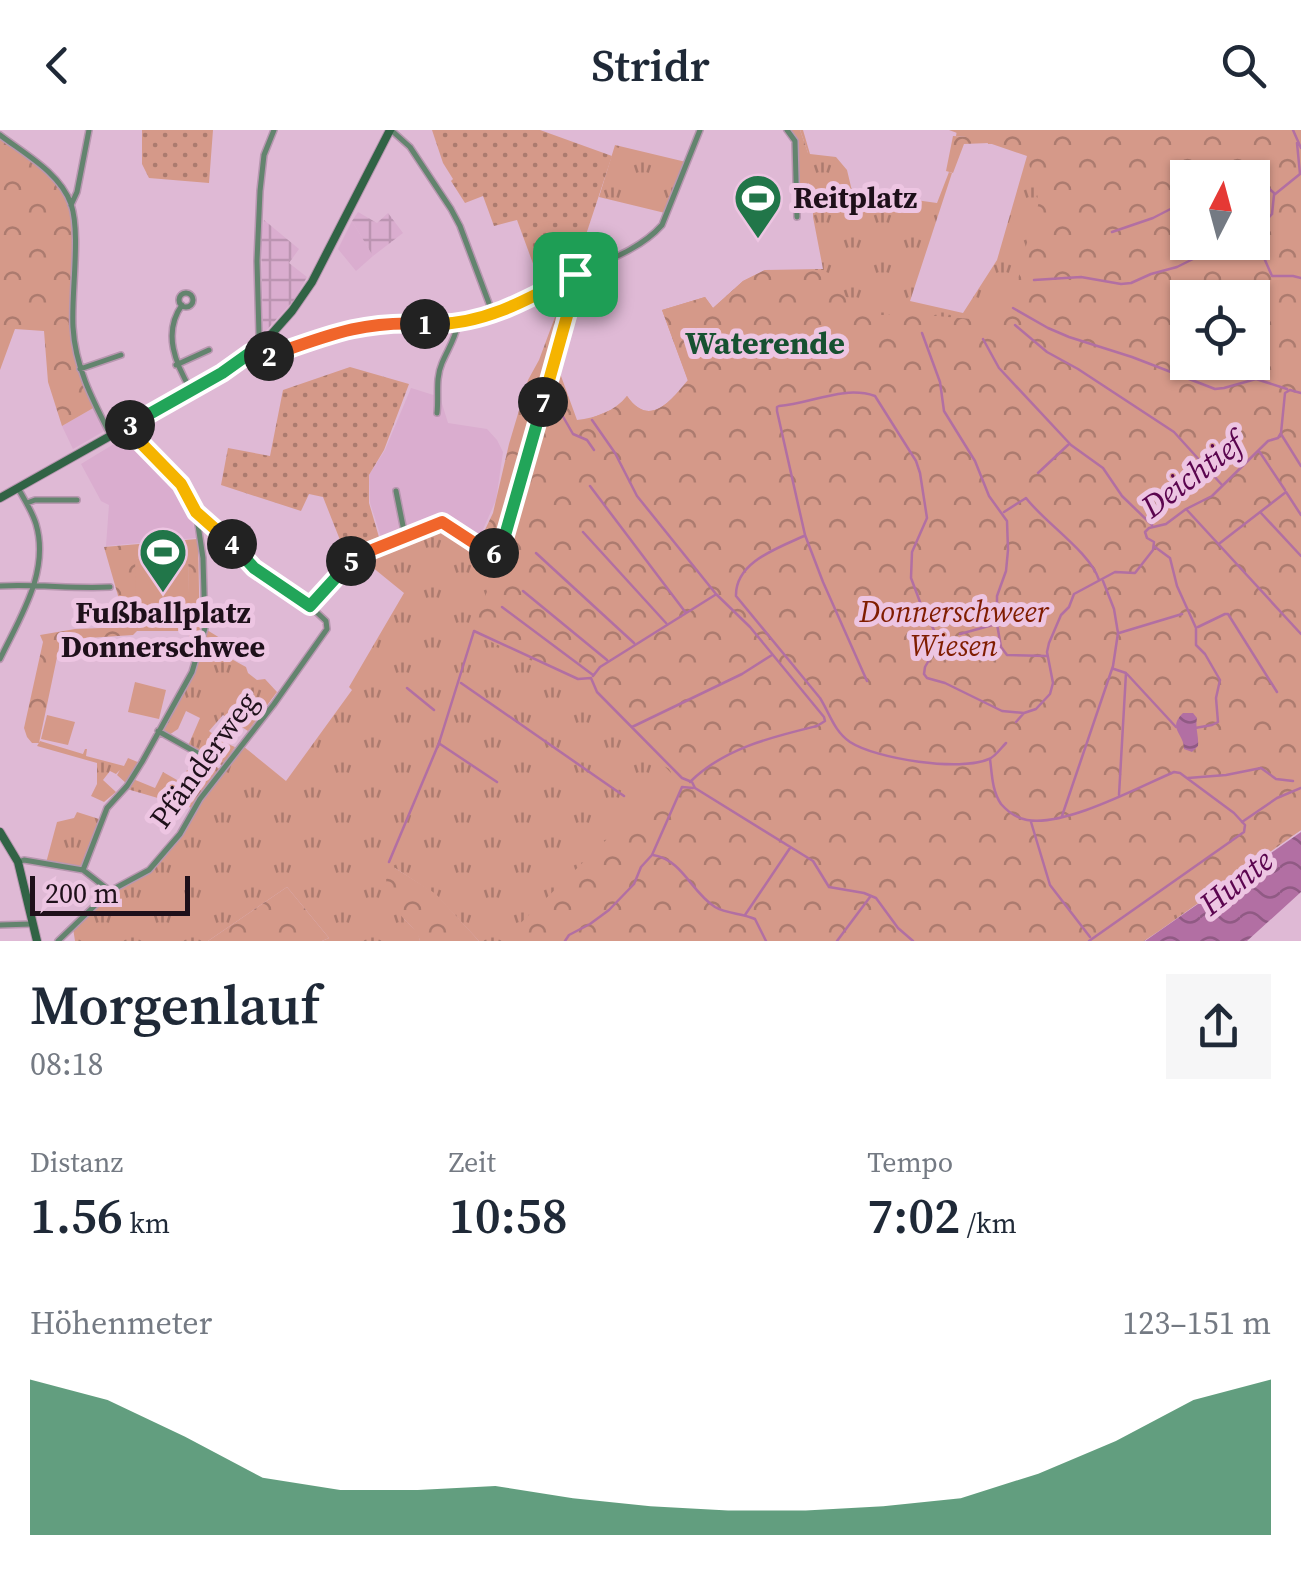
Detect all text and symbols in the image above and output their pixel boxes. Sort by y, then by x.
text: Stridr [591,34,710,96]
icon: back [30,38,85,93]
icon: search [1216,38,1271,93]
north arrow [1170,160,1270,260]
map controls [1170,160,1270,380]
sports icon: Reitplatz [732,172,784,240]
place label: Reitplatz [793,177,917,218]
pin [533,232,618,317]
icon: arrive [548,247,603,302]
button: locate [1170,280,1270,380]
pin: 1 [400,299,450,349]
text: 1 [417,305,433,343]
district label: Waterende [685,321,845,365]
pin: 2 [244,331,294,381]
text: 2 [261,337,277,375]
pin: 7 [518,377,568,427]
text: 7 [535,383,551,421]
pin: 3 [105,400,155,450]
text: 3 [122,406,138,444]
water label: Deichtief [1131,419,1257,529]
pin: 4 [207,519,257,569]
text: 4 [224,525,240,563]
sports icon: Fußballplatz Donnerschwee [137,526,189,594]
pin: 6 [469,528,519,578]
text: 6 [486,534,502,572]
pin: 5 [326,536,376,586]
text: 5 [343,542,359,580]
park label: Donnerschweer Wiesen [858,591,1050,666]
place label: Fußballplatz Donnerschwee [61,592,265,667]
street label: Pfänderweg [140,683,267,837]
water label: Hunte [1189,839,1282,926]
scale bar [30,871,190,916]
text: 200 m [45,874,119,912]
text: Morgenlauf [30,967,320,1042]
button: share [1166,974,1271,1079]
text: 08:18 [30,1042,104,1086]
text: Distanz [30,1143,123,1181]
text: Zeit [449,1143,496,1181]
text: Tempo [867,1143,953,1181]
text: 1.56 [30,1181,123,1250]
text: 10:58 [449,1181,568,1250]
text: 7:02 [867,1181,960,1250]
text: km [123,1204,170,1242]
text: /km [960,1204,1017,1242]
text: Höhenmeter [30,1301,212,1345]
text: 123–151 m [1122,1301,1271,1345]

